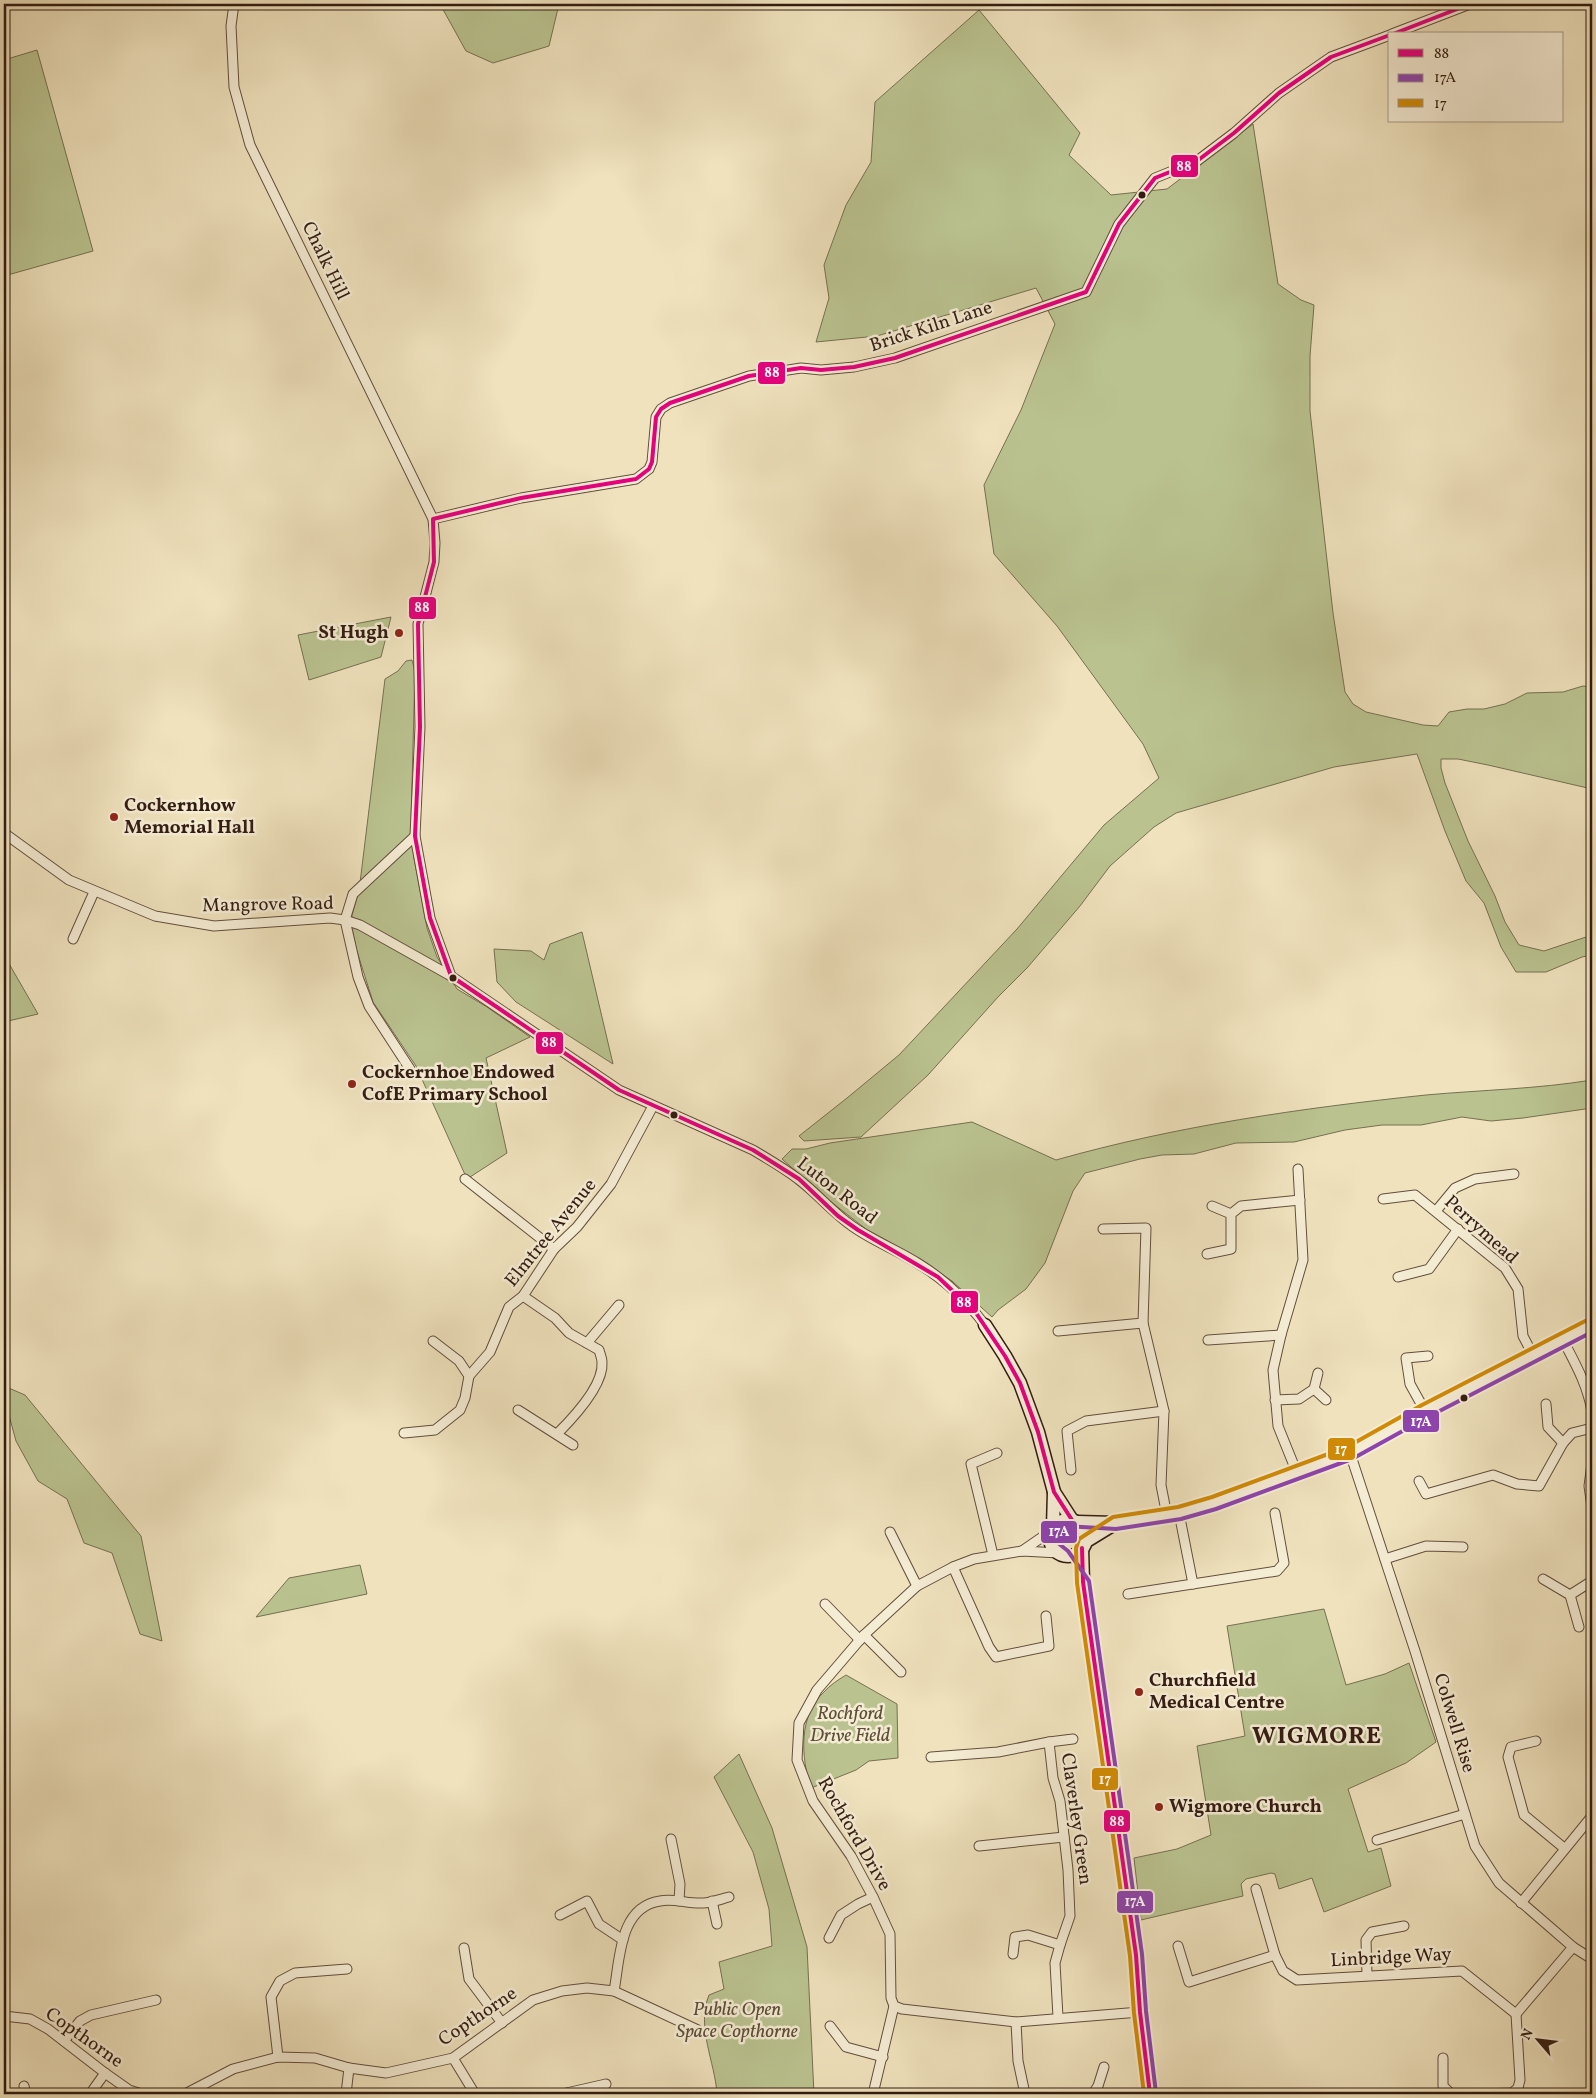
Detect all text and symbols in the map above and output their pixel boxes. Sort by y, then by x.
legend [1388,32,1564,122]
text: 88 [1434,44,1449,65]
text: 17A [1434,68,1457,89]
text: 17 [1434,94,1447,115]
line badge: 88 [1170,154,1199,178]
text: 88 [1176,158,1192,177]
unlabelled marker [1137,190,1147,200]
street label: Chalk Hill [295,217,355,305]
street label: Brick Kiln Lane [866,295,996,359]
line badge: 88 [757,361,786,385]
text: 88 [764,364,780,383]
line badge: 88 [408,596,437,620]
text: 88 [414,599,430,618]
place label: St Hugh [318,620,389,646]
marker: St Hugh [393,627,405,639]
place label: Cockernhow Memorial Hall [124,793,255,841]
marker: Cockernhow Memorial Hall [108,811,120,823]
street label: Mangrove Road [202,891,334,919]
unlabelled marker [448,973,458,983]
line badge: 88 [535,1031,564,1055]
text: 88 [541,1034,557,1053]
place label: Cockernhoe Endowed CofE Primary School [362,1060,555,1108]
marker: Cockernhoe Endowed CofE Primary School [346,1078,358,1090]
unlabelled marker [669,1110,679,1120]
street label: Luton Road [791,1151,883,1231]
street label: Elmtree Avenue [499,1173,603,1293]
street label: Perrymead [1438,1190,1524,1270]
line badge: 88 [950,1290,979,1314]
text: 88 [956,1294,972,1313]
unlabelled marker [1459,1393,1469,1403]
line badge: 17A [1402,1409,1440,1433]
text: 17A [1410,1413,1432,1432]
line badge: 17 [1327,1437,1356,1461]
text: 17 [1335,1441,1347,1460]
line badge: 17A [1040,1520,1078,1544]
text: 17A [1048,1523,1070,1542]
place label: Churchfield Medical Centre [1149,1668,1285,1716]
street label: Colwell Rise [1427,1670,1481,1776]
marker: Churchfield Medical Centre [1133,1686,1145,1698]
park label: Rochford Drive Field [810,1701,890,1749]
district label: WIGMORE [1252,1720,1382,1754]
street label: Claverley Green [1054,1751,1098,1887]
line badge: 17 [1091,1767,1119,1791]
text: 17 [1099,1771,1111,1790]
street label: Rochford Drive [811,1772,897,1896]
place label: Wigmore Church [1169,1794,1322,1820]
marker: Wigmore Church [1153,1801,1165,1813]
line badge: 88 [1103,1809,1131,1833]
text: 88 [1109,1813,1125,1832]
line badge: 17A [1116,1890,1154,1914]
text: 17A [1124,1893,1146,1912]
street label: Linbridge Way [1330,1942,1452,1974]
street label: Copthorne [433,1981,523,2053]
park label: Public Open Space Copthorne [676,1997,798,2045]
street label: Copthorne [40,2002,128,2074]
north arrow [1514,2016,1564,2066]
text: N [1517,2026,1539,2044]

